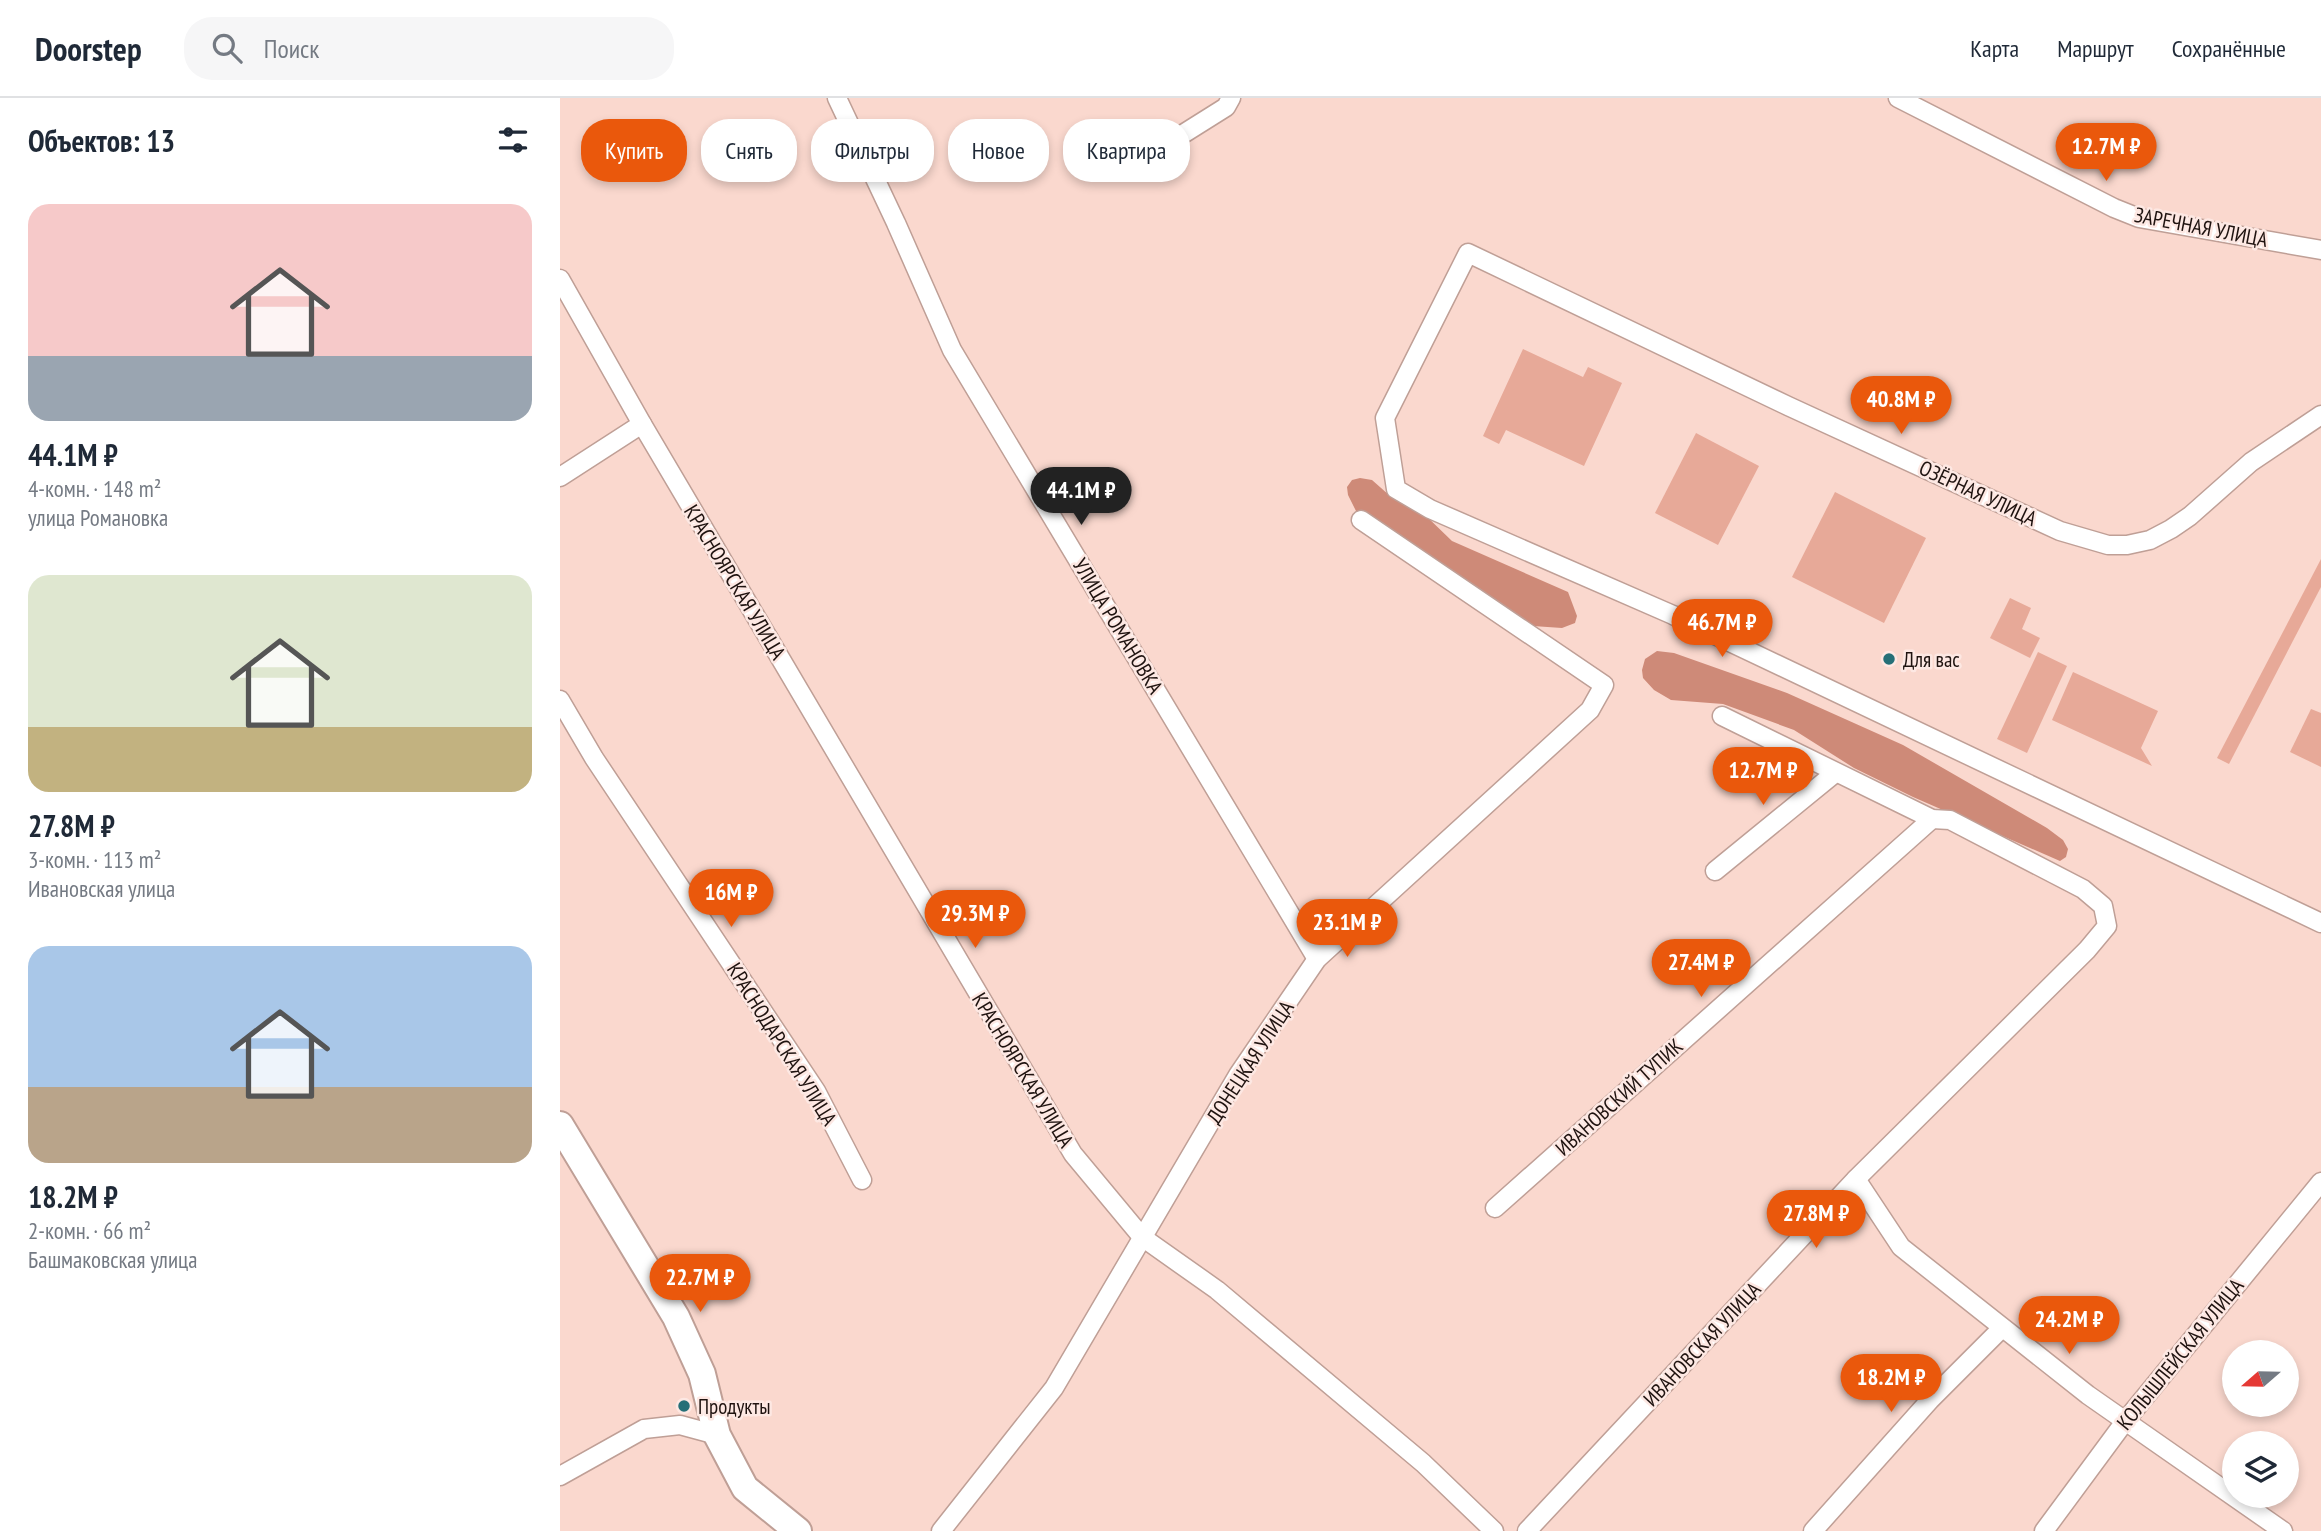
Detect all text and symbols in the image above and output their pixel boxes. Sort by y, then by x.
search box [184,17,674,80]
text: Doorstep [35,27,142,70]
icon: search [208,29,246,67]
text: Поиск [264,32,319,65]
text: Карта [1970,33,2019,64]
text: Маршрут [2057,33,2134,64]
text: Сохранённые [2172,33,2286,64]
chip: Купить [581,119,687,182]
chip: Снять [701,119,797,182]
chip: Фильтры [811,119,934,182]
chip: Новое [948,119,1049,182]
chip: Квартира [1063,119,1190,182]
text: Объектов: 13 [28,121,175,160]
icon: filters [494,121,532,159]
pin: 12.7M ₽ [2041,123,2171,183]
text: 12.7M ₽ [2072,131,2140,160]
street label: ЗАРЕЧНАЯ УЛИЦА [2132,201,2270,253]
icon: home [217,249,343,375]
pin: 40.8M ₽ [1836,376,1966,436]
text: 40.8M ₽ [1867,384,1935,413]
text: 44.1M ₽ [28,435,118,474]
street label: ОЗЁРНАЯ УЛИЦА [1915,454,2041,532]
pin: 44.1M ₽ [1016,468,1146,527]
text: 4-комн. · 148 m² [28,474,161,503]
text: 44.1M ₽ [1047,475,1115,504]
street label: КРАСНОЯРСКАЯ УЛИЦА [678,500,792,664]
text: улица Романовка [28,503,168,532]
street label: УЛИЦА РОМАНОВКА [1067,553,1169,699]
pin: 46.7M ₽ [1657,600,1787,659]
text: 46.7M ₽ [1688,607,1756,636]
icon: home [217,620,343,746]
place label: Для вас [1903,646,1960,673]
marker: Для вас [1881,651,1897,667]
pin: 12.7M ₽ [1698,748,1828,807]
text: 12.7M ₽ [1729,755,1797,784]
text: 27.8M ₽ [28,806,115,845]
text: 3-комн. · 113 m² [28,845,161,874]
pin: 16M ₽ [682,870,780,929]
text: Ивановская улица [28,874,175,903]
text: 16M ₽ [705,877,757,906]
pin: 29.3M ₽ [910,890,1040,950]
text: 29.3M ₽ [941,898,1009,927]
pin: 23.1M ₽ [1282,900,1412,959]
text: 23.1M ₽ [1313,907,1381,936]
pin: 27.4M ₽ [1636,940,1766,999]
text: 27.4M ₽ [1668,947,1734,976]
street label: КРАСНОДАРСКАЯ УЛИЦА [721,958,843,1130]
street label: КРАСНОЯРСКАЯ УЛИЦА [966,988,1080,1152]
icon: home [217,991,343,1117]
street label: ДОНЕЦКАЯ УЛИЦА [1200,995,1300,1128]
street label: ИВАНОВСКИЙ ТУПИК [1550,1033,1688,1161]
text: 18.2M ₽ [28,1177,118,1216]
pin: 27.8M ₽ [1751,1190,1881,1250]
text: 27.8M ₽ [1783,1198,1849,1227]
text: 2-комн. · 66 m² [28,1216,151,1245]
text: Башмаковская улица [28,1245,197,1274]
pin: 22.7M ₽ [635,1254,765,1314]
text: 22.7M ₽ [666,1262,734,1291]
street label: КОЛЫШЛЕЙСКАЯ УЛИЦА [2111,1273,2249,1435]
street label: ИВАНОВСКАЯ УЛИЦА [1638,1276,1767,1412]
pin: 24.2M ₽ [2004,1296,2134,1356]
text: 24.2M ₽ [2035,1304,2103,1333]
north arrow [2222,1340,2300,1418]
map controls [2222,1340,2299,1508]
pin: 18.2M ₽ [1826,1354,1956,1414]
text: 18.2M ₽ [1857,1362,1925,1391]
place label: Продукты [698,1393,771,1420]
marker: Продукты [676,1398,692,1414]
button: layers [2222,1431,2299,1508]

